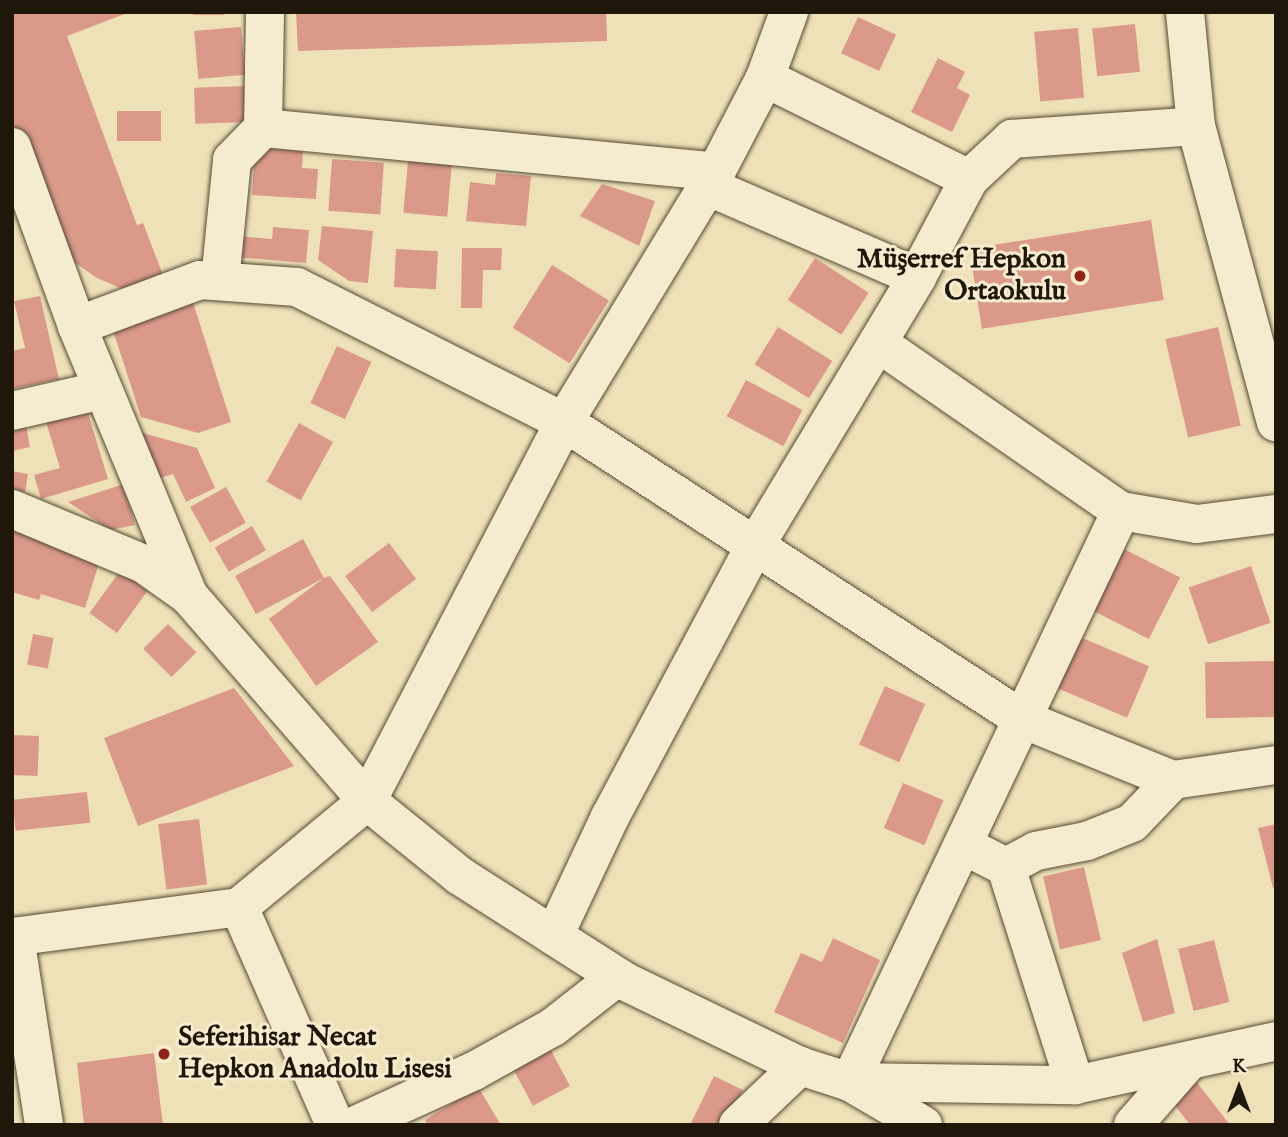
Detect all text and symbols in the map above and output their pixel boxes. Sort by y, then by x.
place label: Müşerref Hepkon Ortaokulu [857,243,1066,309]
marker: Müşerref Hepkon Ortaokulu [1072,268,1088,284]
place label: Seferihisar Necat Hepkon Anadolu Lisesi [178,1021,452,1087]
marker: Seferihisar Necat Hepkon Anadolu Lisesi [156,1046,172,1062]
north arrow [1204,1053,1274,1123]
text: K [1232,1055,1246,1079]

